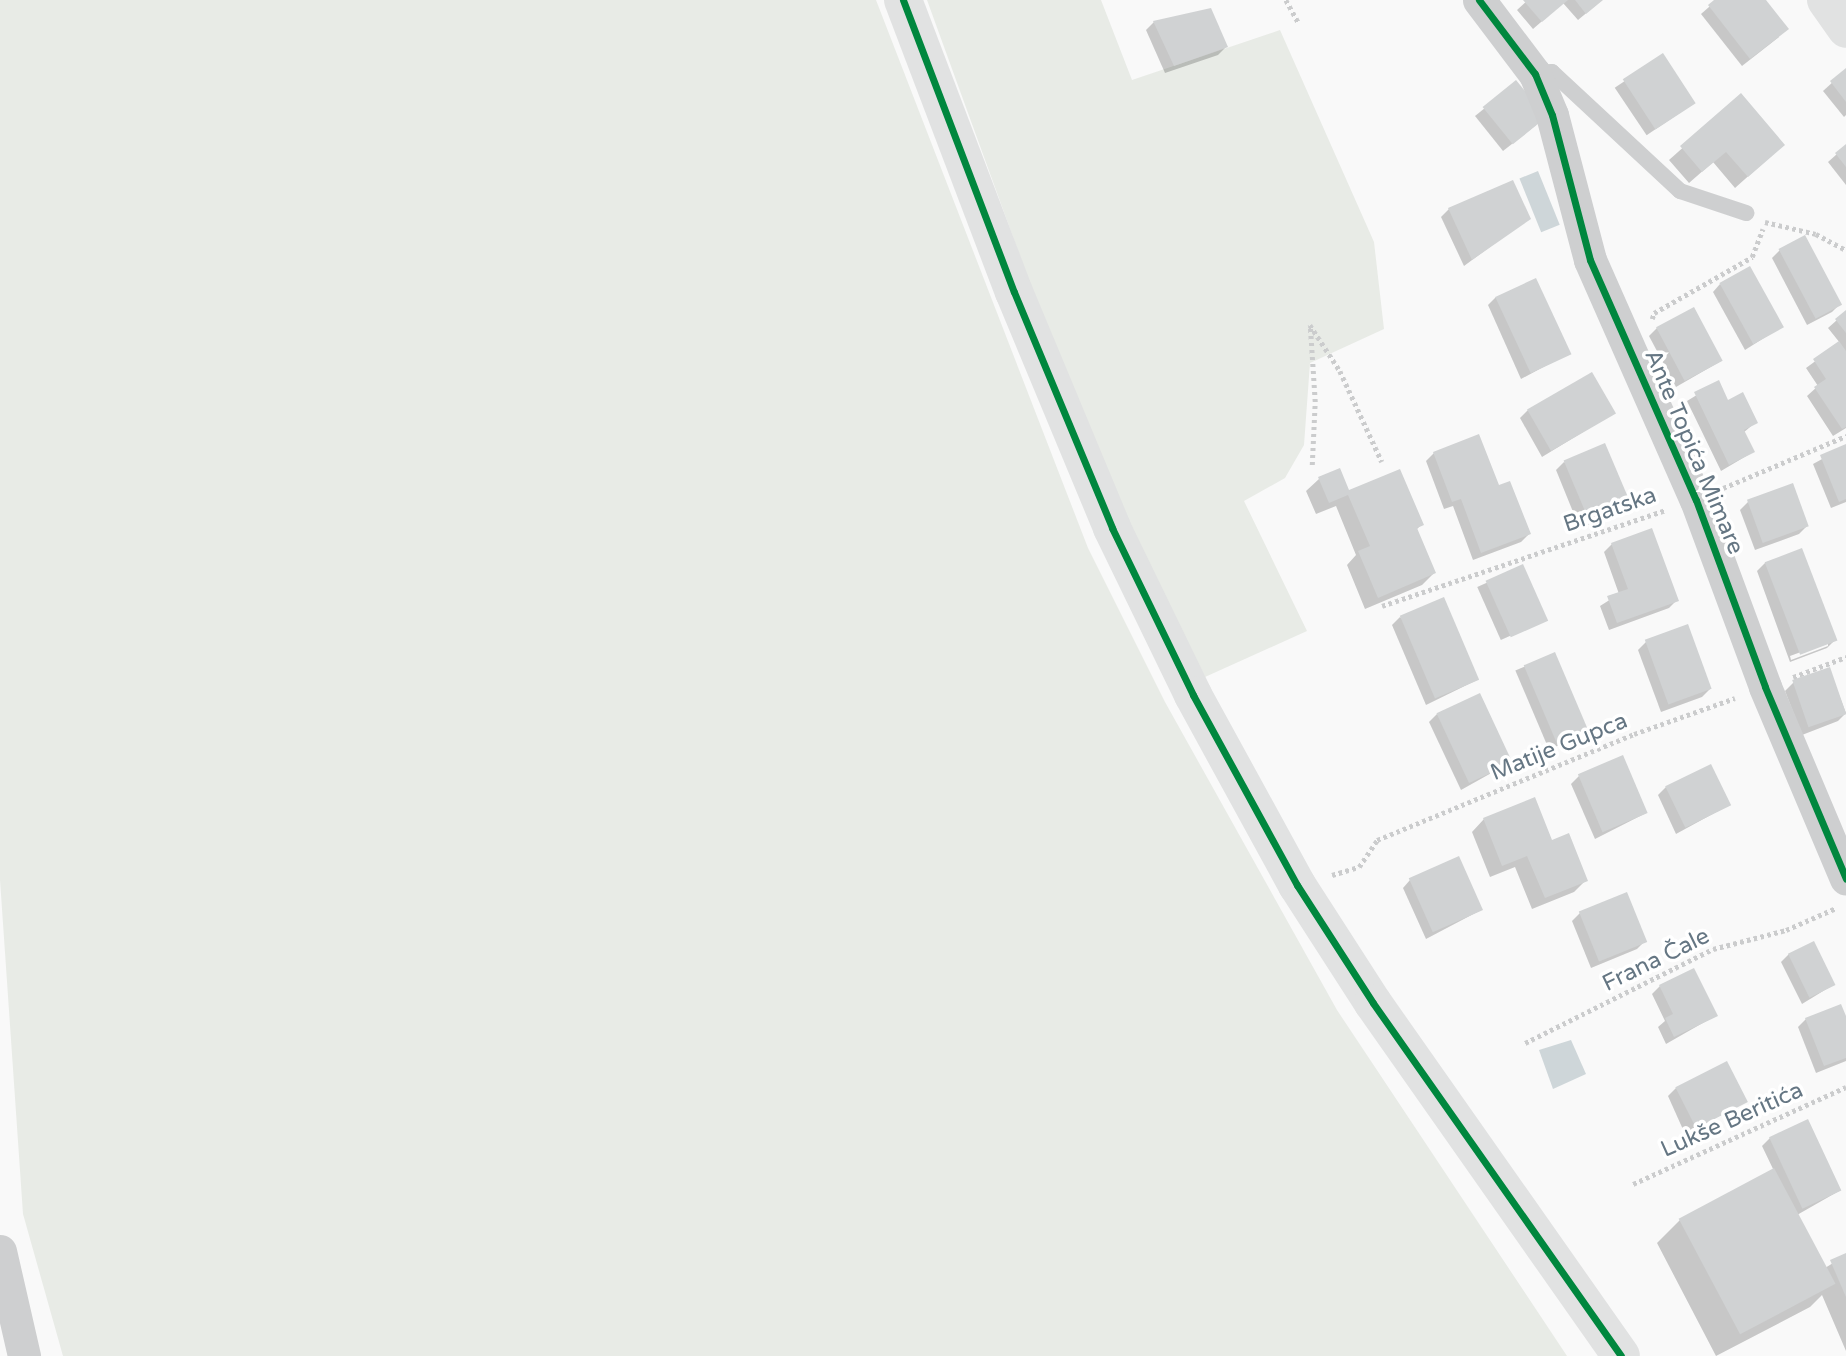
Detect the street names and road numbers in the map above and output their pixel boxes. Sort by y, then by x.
street label: Ante Topića Mimare [1638,346,1750,558]
street label: Brgatska [1560,481,1660,539]
street label: Matije Gupca [1486,707,1632,787]
street label: Frana Čale [1598,922,1714,998]
street label: Lukše Beritića [1657,1076,1807,1164]

